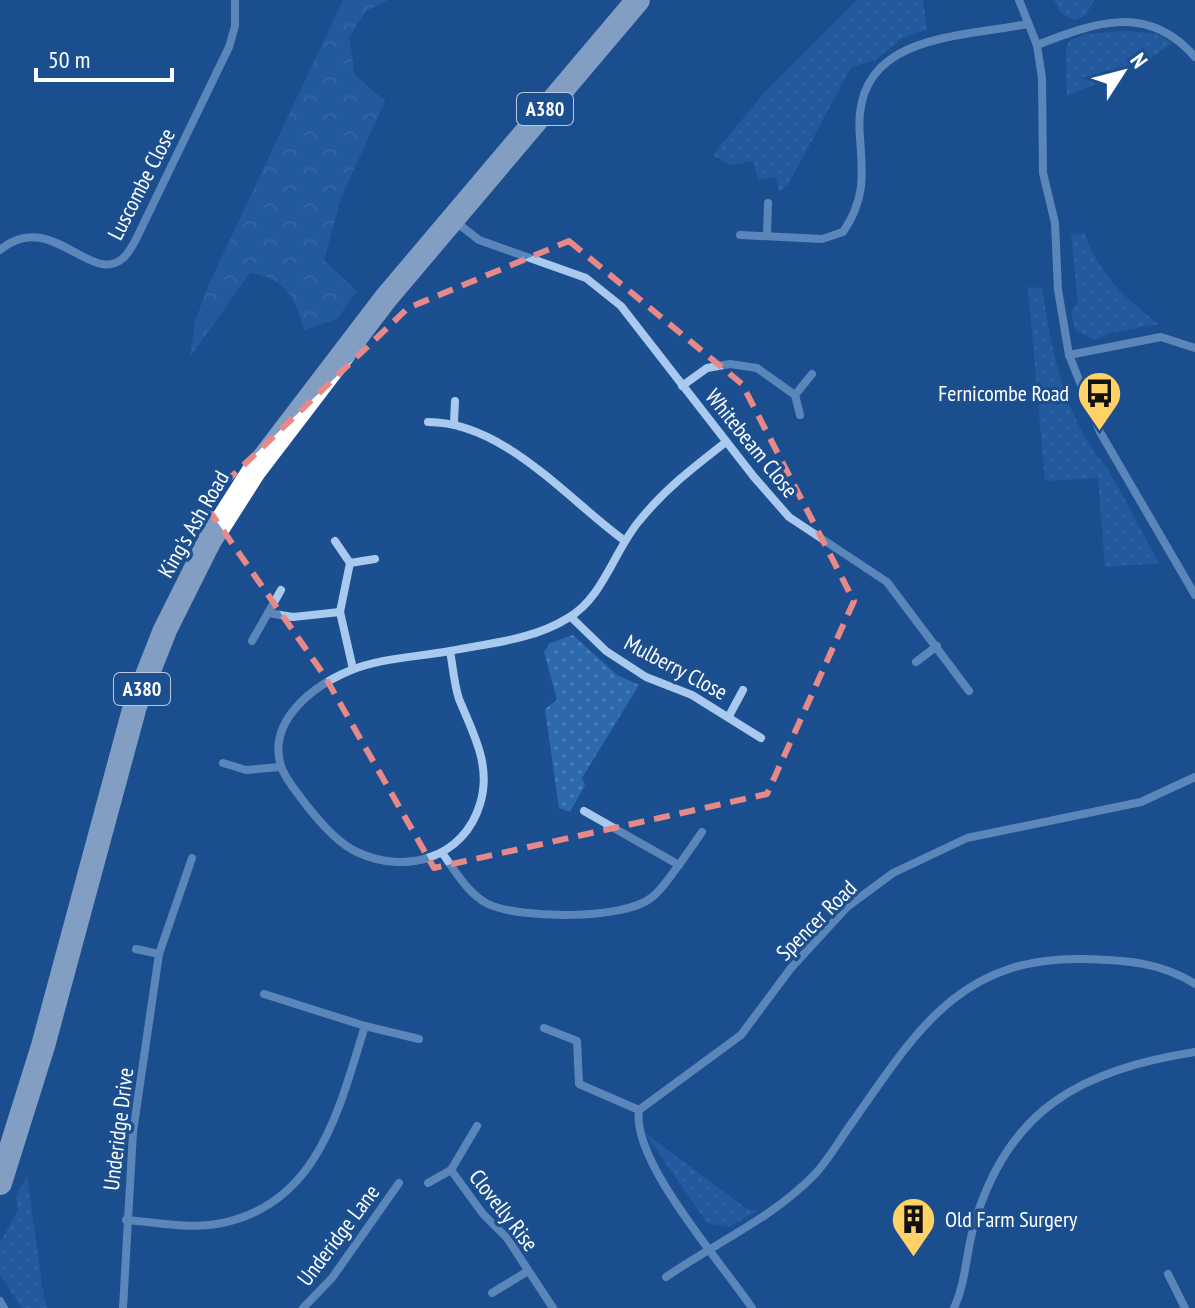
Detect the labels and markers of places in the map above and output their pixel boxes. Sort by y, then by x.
bus stop icon: Fernicombe Road [1076,369,1124,432]
place label: Fernicombe Road [938,379,1069,407]
building icon: Old Farm Surgery [890,1195,938,1258]
place label: Old Farm Surgery [945,1205,1078,1233]

